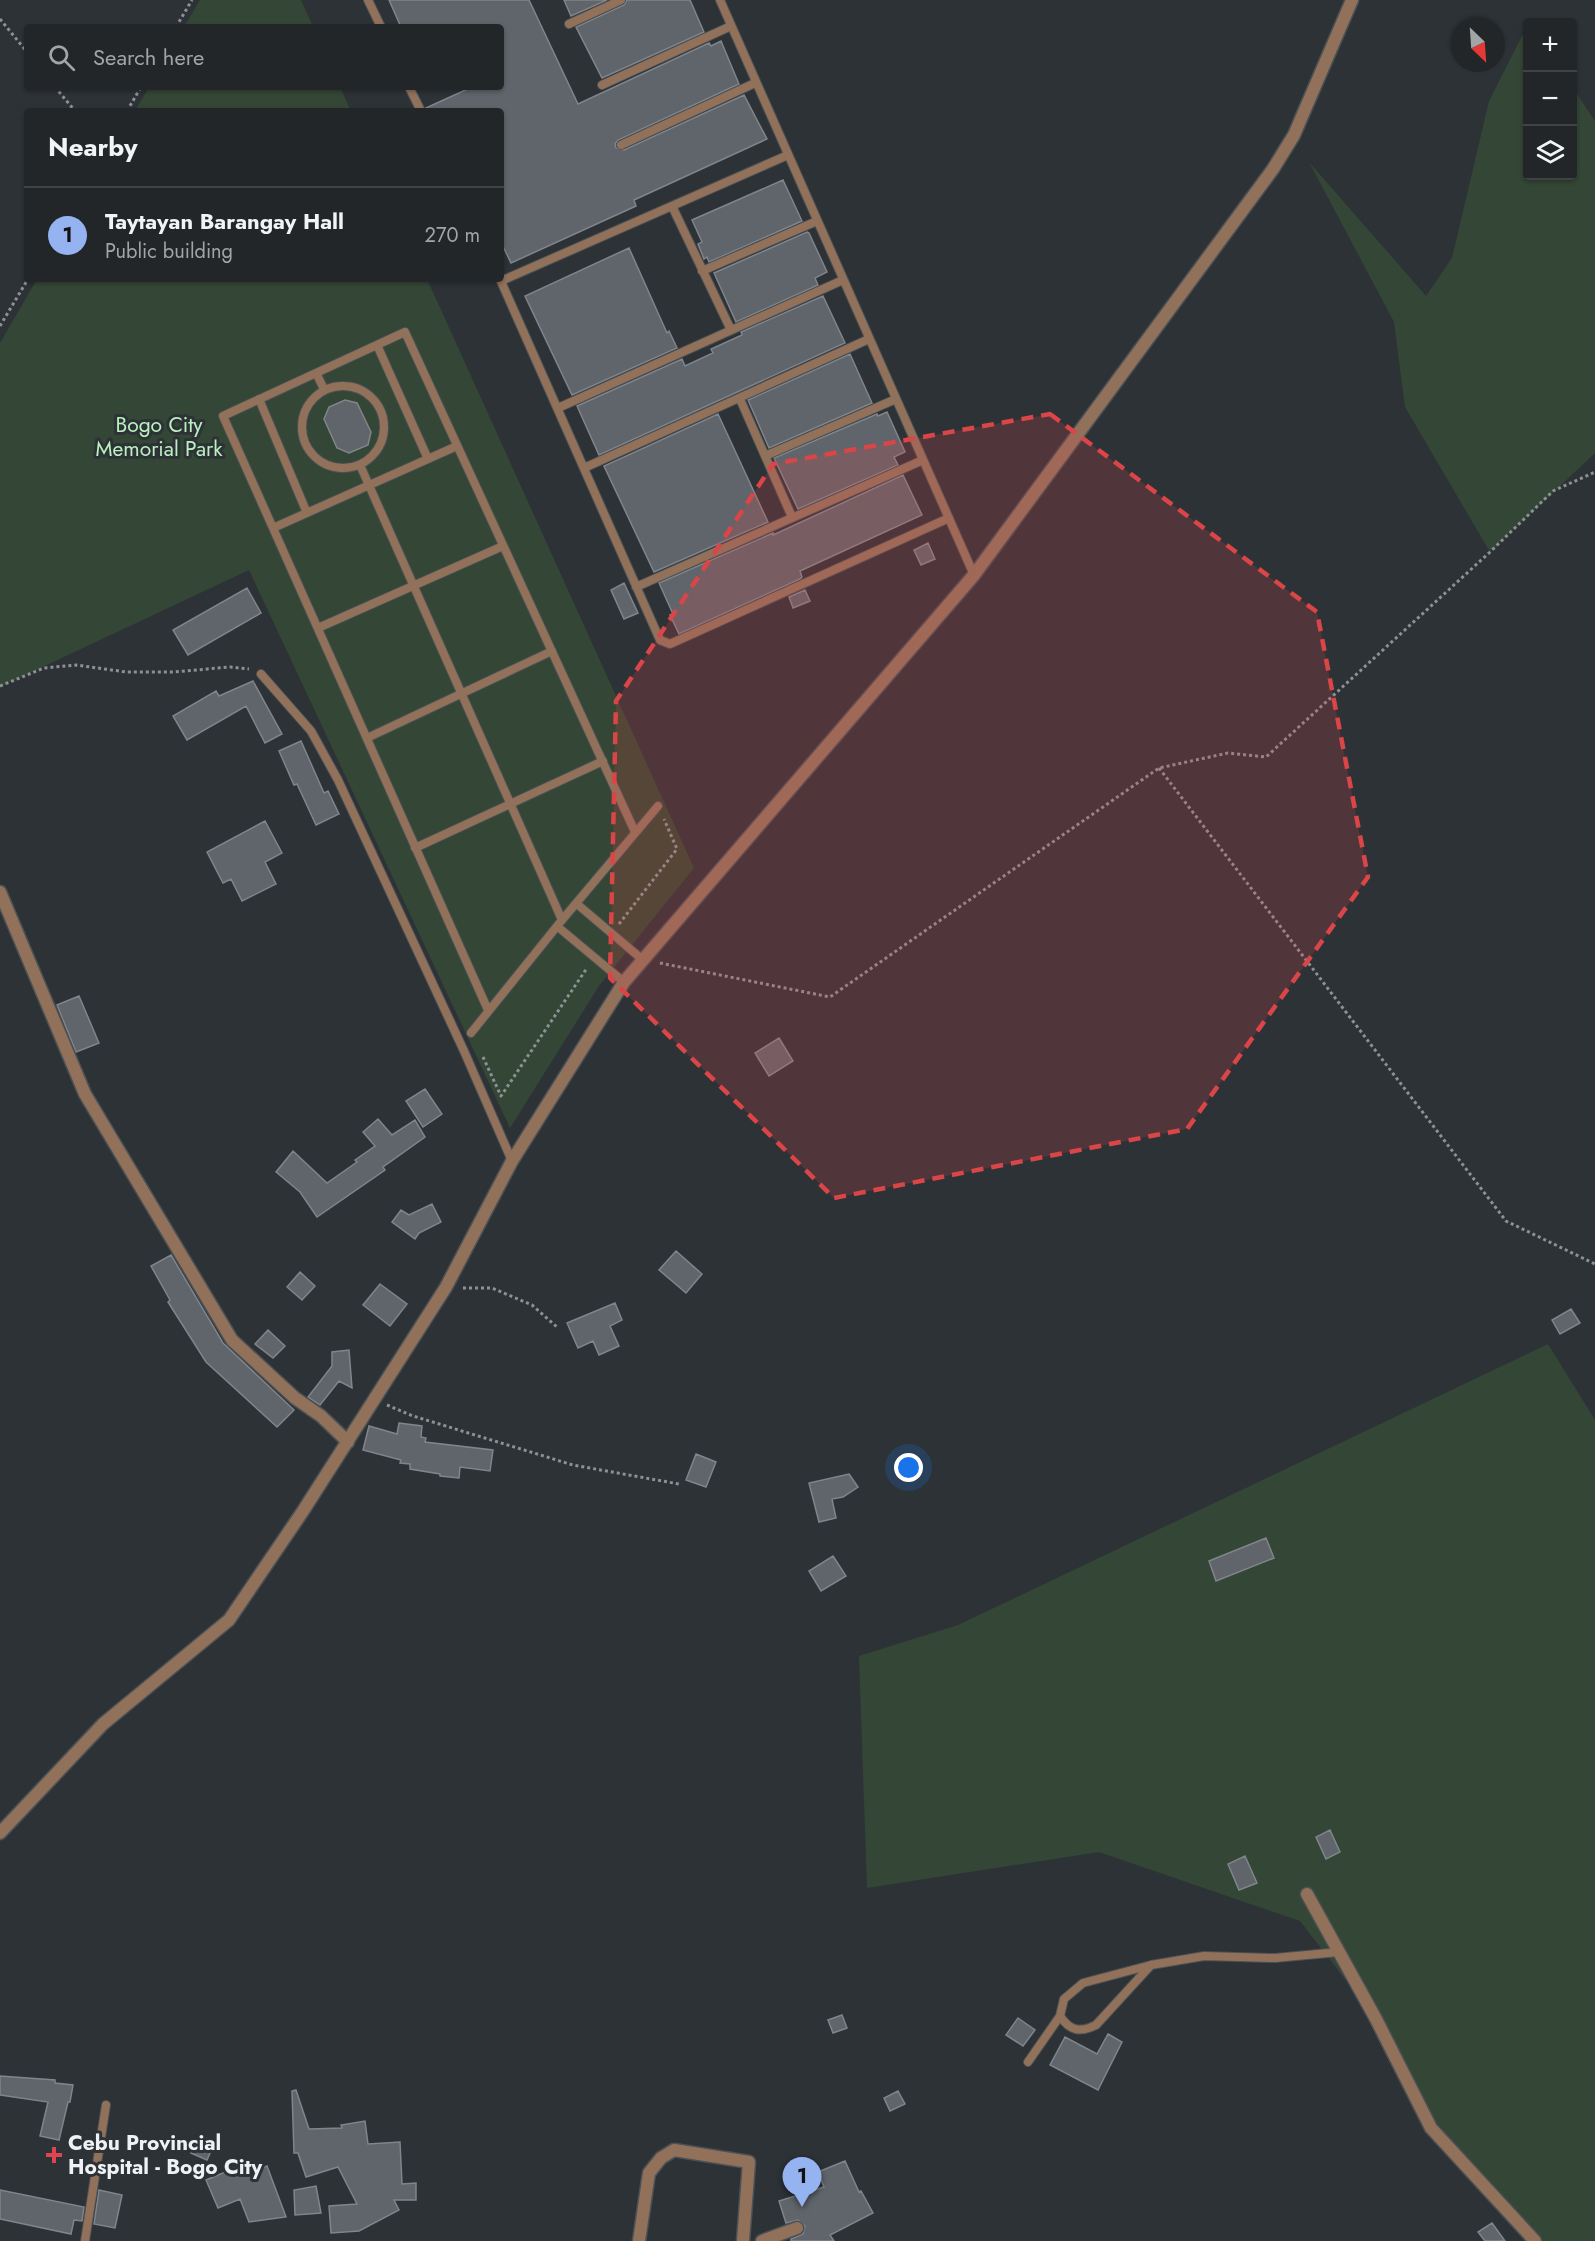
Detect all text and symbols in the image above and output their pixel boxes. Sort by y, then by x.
north arrow [1451,18,1505,72]
map controls [1523,18,1577,180]
button: + [1523,18,1577,72]
search box [24,24,504,90]
icon: search [45,41,78,74]
text: Search here [93,41,204,73]
button: − [1523,72,1577,126]
button: layers [1523,126,1577,180]
text: Nearby [48,128,137,166]
text: Taytayan Barangay Hall [105,205,344,237]
text: 1 [62,221,73,250]
text: 270 m [425,221,480,250]
text: Public building [105,237,233,266]
park label: Bogo City Memorial Park [96,410,223,464]
your location [894,1453,923,1482]
place label: Cebu Provincial Hospital - Bogo City [68,2128,263,2182]
marker: Cebu Provincial Hospital - Bogo City [45,2146,63,2164]
pin: 1 [782,2158,822,2207]

